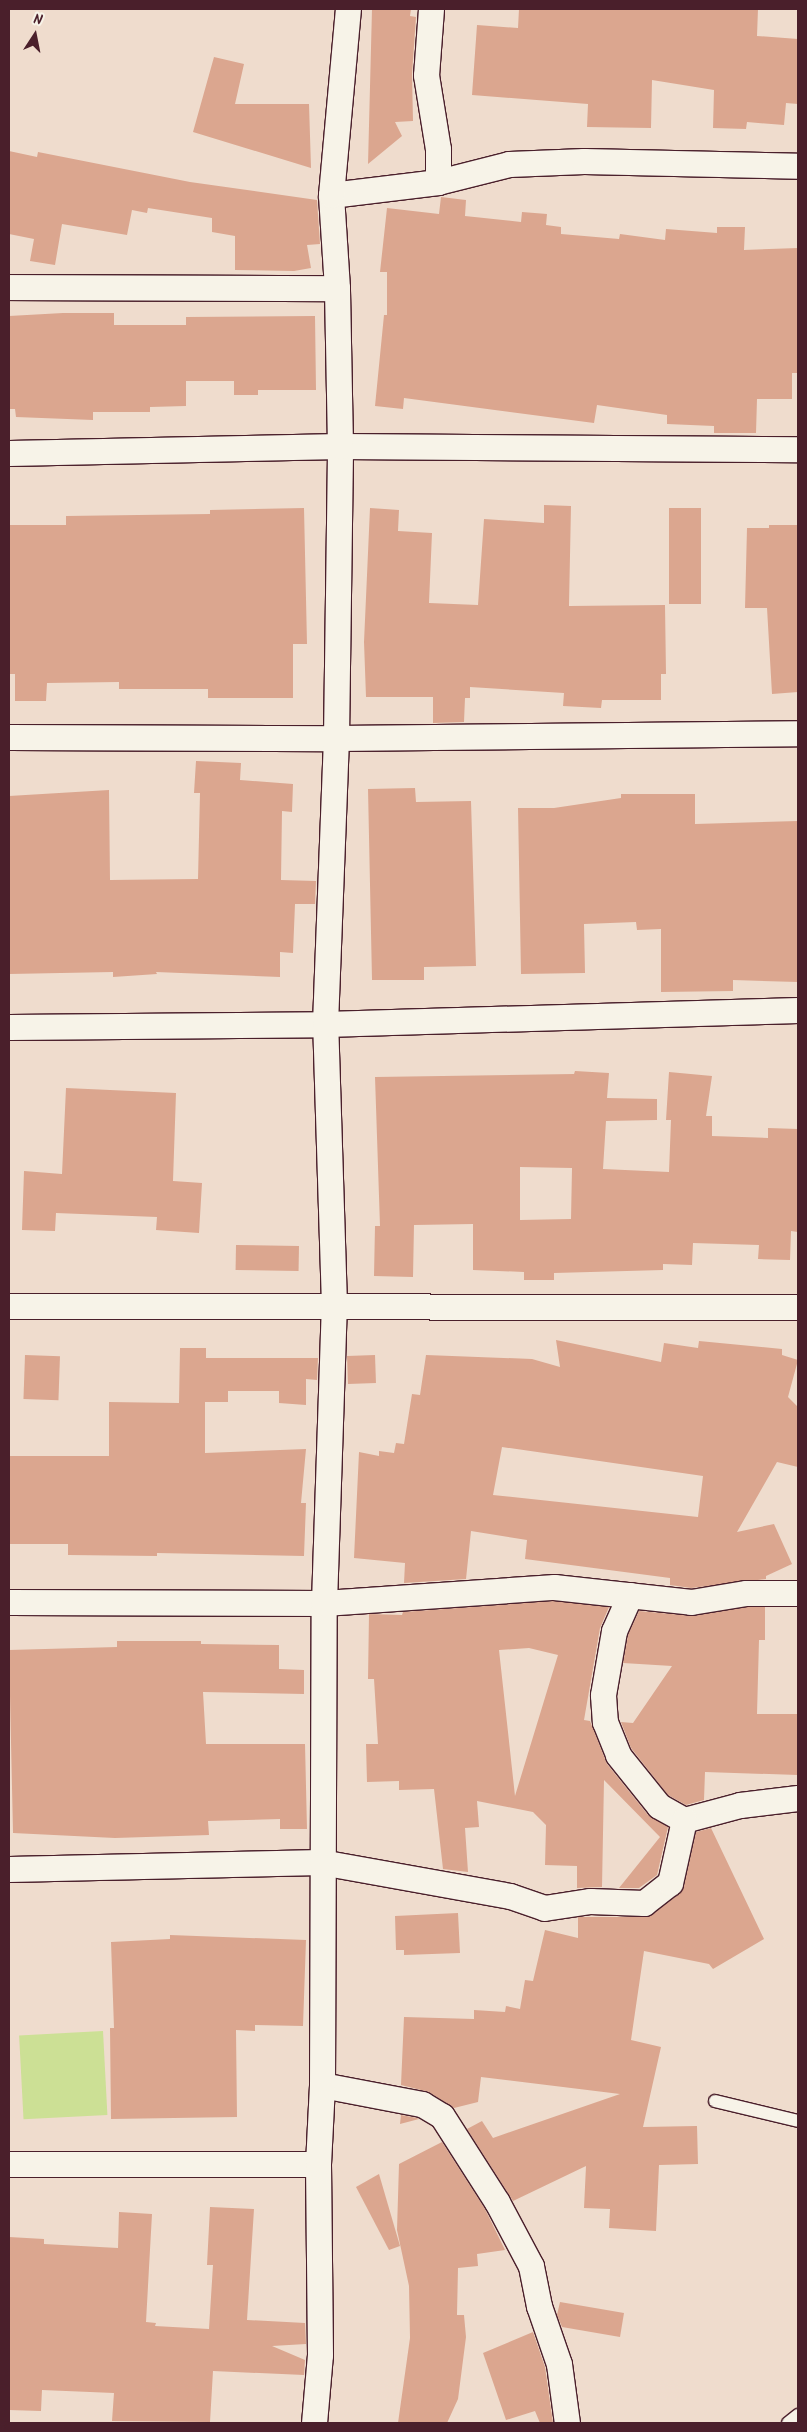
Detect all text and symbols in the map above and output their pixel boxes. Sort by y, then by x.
text: N [31,9,44,32]
north arrow [10,10,60,60]

